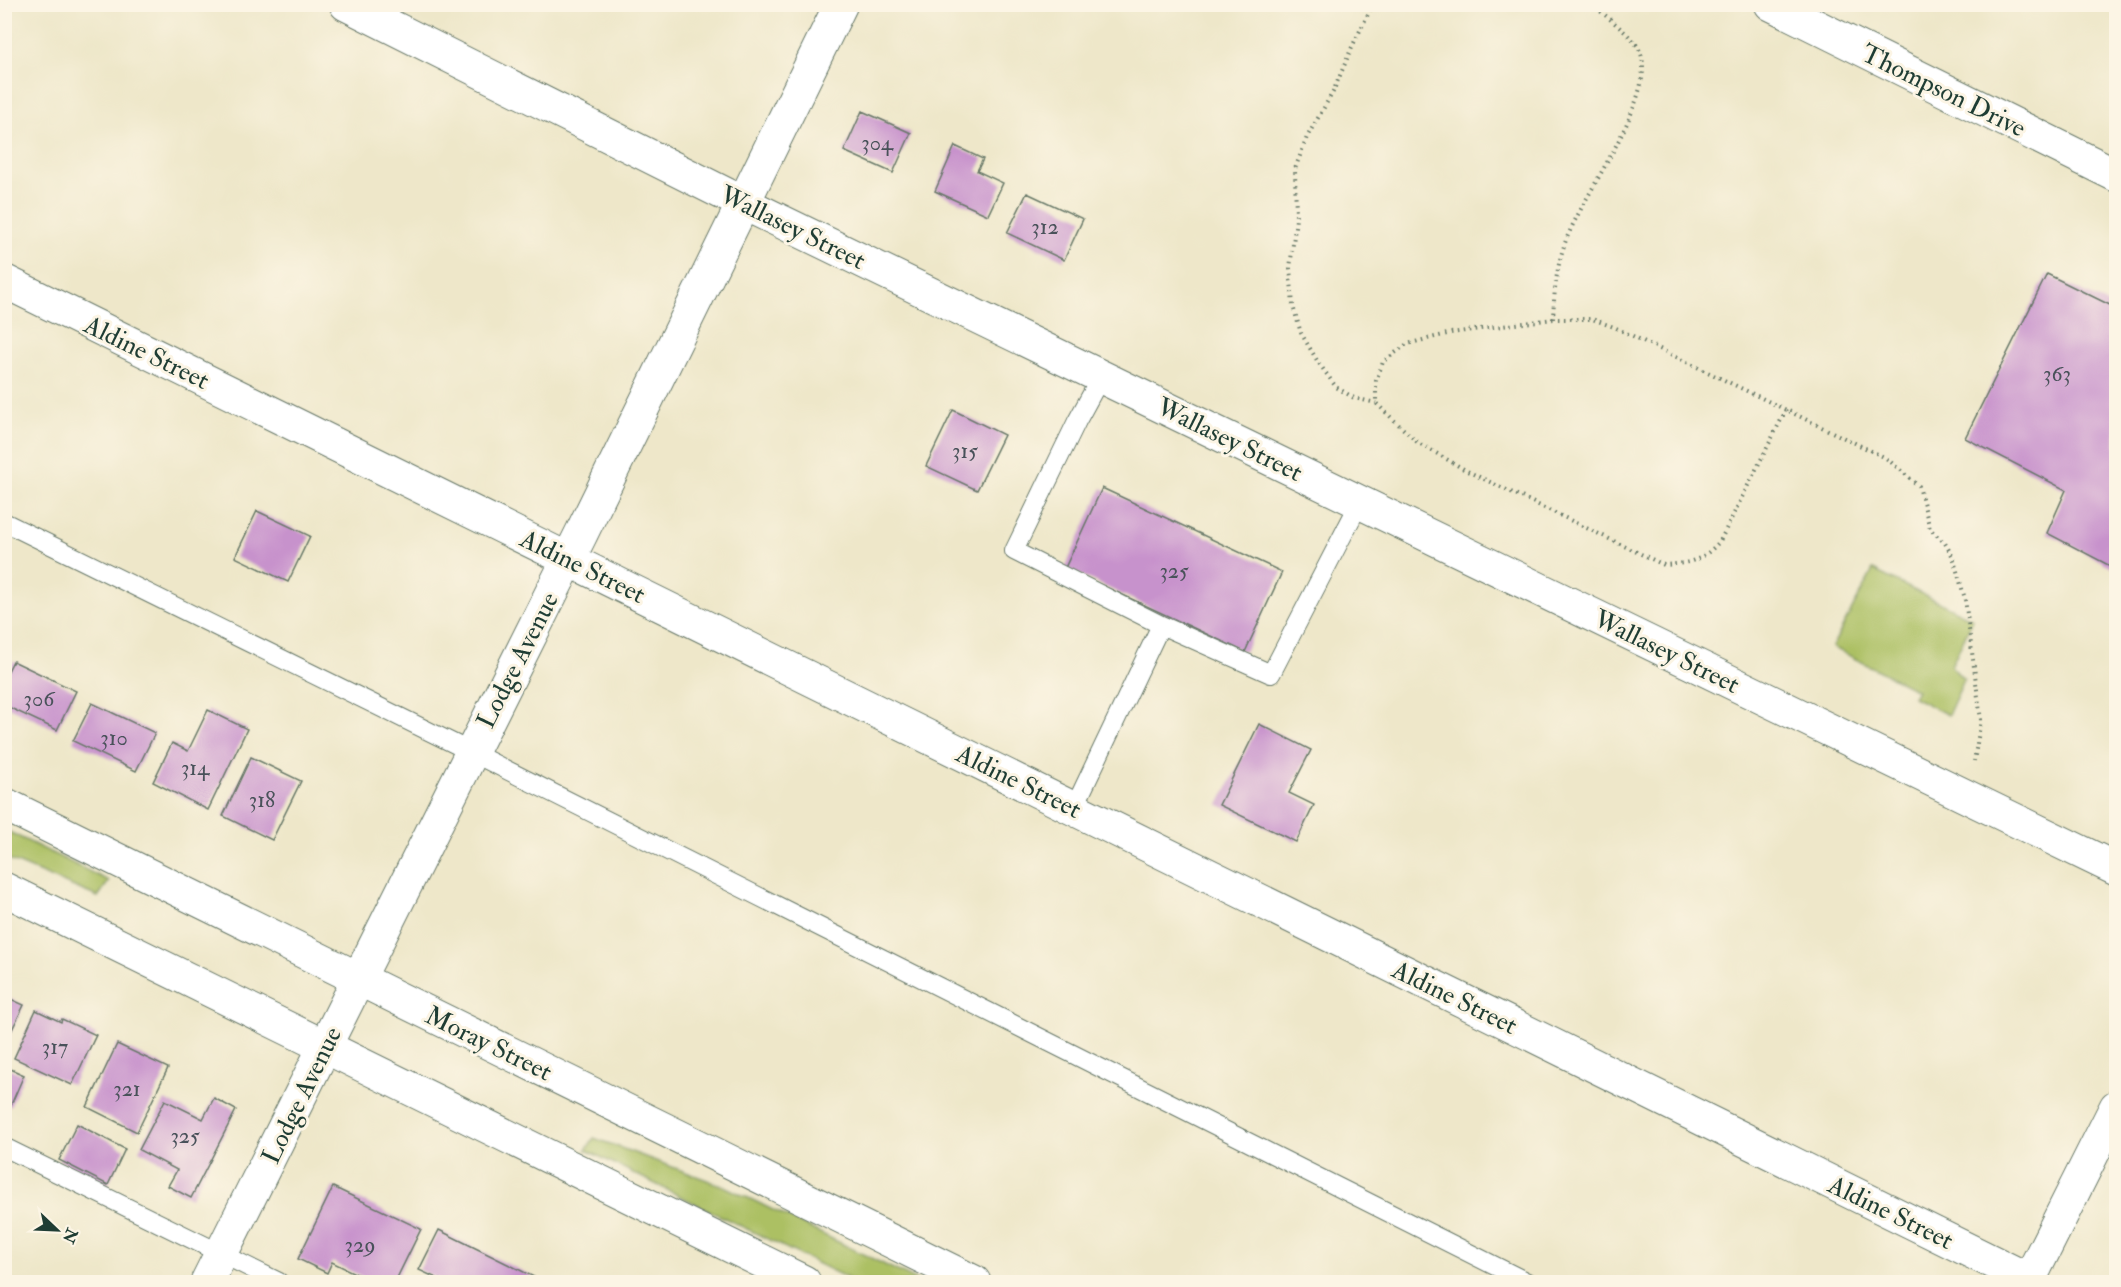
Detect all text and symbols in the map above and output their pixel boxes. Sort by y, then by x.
street label: Thompson Drive [1856,37,2031,145]
house number: 304 [861,129,894,157]
street label: Wallasey Street [714,178,871,277]
house number: 312 [1031,213,1059,241]
street label: Aldine Street [78,308,214,397]
house number: 363 [2043,360,2071,388]
street label: Wallasey Street [1151,390,1308,489]
house number: 315 [952,437,978,465]
street label: Aldine Street [514,522,650,611]
house number: 325 [1159,557,1189,585]
street label: Lodge Avenue [470,587,566,734]
street label: Wallasey Street [1588,602,1745,701]
house number: 306 [24,685,56,713]
house number: 310 [100,724,128,752]
street label: Aldine Street [950,737,1086,826]
house number: 314 [181,754,210,782]
house number: 318 [249,786,275,814]
street label: Aldine Street [1386,953,1522,1042]
street label: Moray Street [420,1000,557,1088]
street label: Lodge Avenue [255,1021,349,1169]
house number: 317 [42,1033,68,1061]
house number: 321 [113,1075,141,1103]
house number: 325 [170,1122,200,1150]
street label: Aldine Street [1822,1168,1958,1257]
north arrow [27,1200,87,1260]
text: N [58,1224,82,1247]
house number: 329 [345,1231,375,1259]

